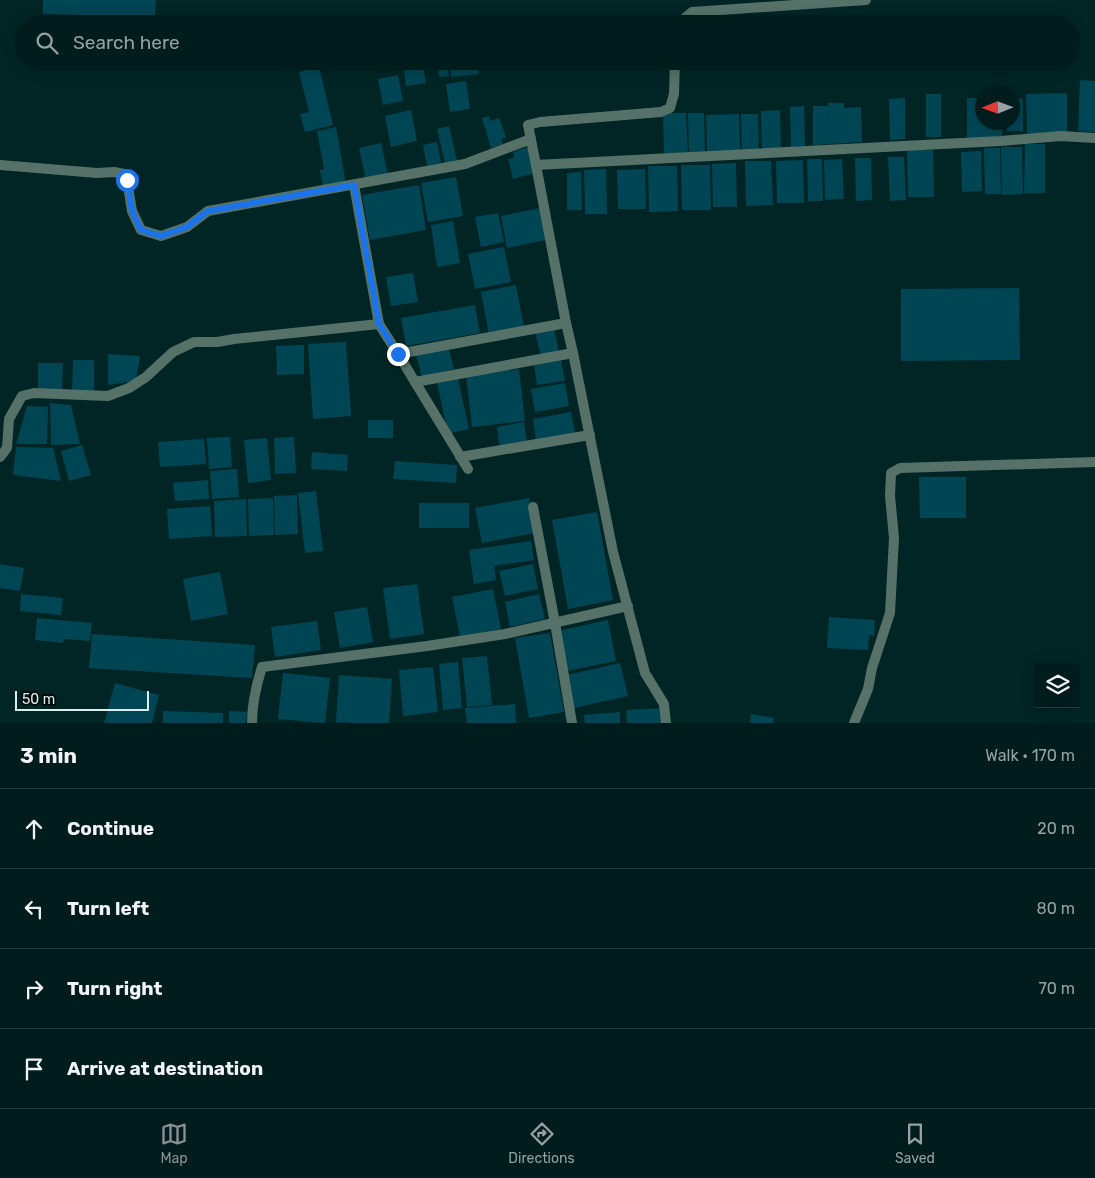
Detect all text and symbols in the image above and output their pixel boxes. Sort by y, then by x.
search box [15,15,1080,70]
icon: search [33,29,61,57]
text: Search here [73,31,180,54]
north arrow [975,85,1020,130]
route start [116,169,139,192]
route end [387,343,410,366]
map controls [1035,663,1080,708]
button: layers [1035,663,1080,708]
scale bar [15,688,149,711]
text: 50 m [22,691,55,708]
text: 3 min [20,743,77,768]
text: Walk · 170 m [985,746,1075,765]
icon: ahead [20,815,48,843]
text: Continue [67,817,154,840]
text: 20 m [1037,819,1075,838]
icon: left [20,895,48,923]
text: Turn left [67,897,149,920]
text: 80 m [1037,899,1075,918]
icon: right [20,975,48,1003]
text: Turn right [67,977,162,1000]
text: 70 m [1038,979,1075,998]
icon: arrive [20,1055,48,1083]
text: Arrive at destination [67,1057,263,1080]
tab: Map [160,1120,188,1167]
tab: Directions [508,1120,575,1167]
tab: Saved [895,1120,935,1167]

